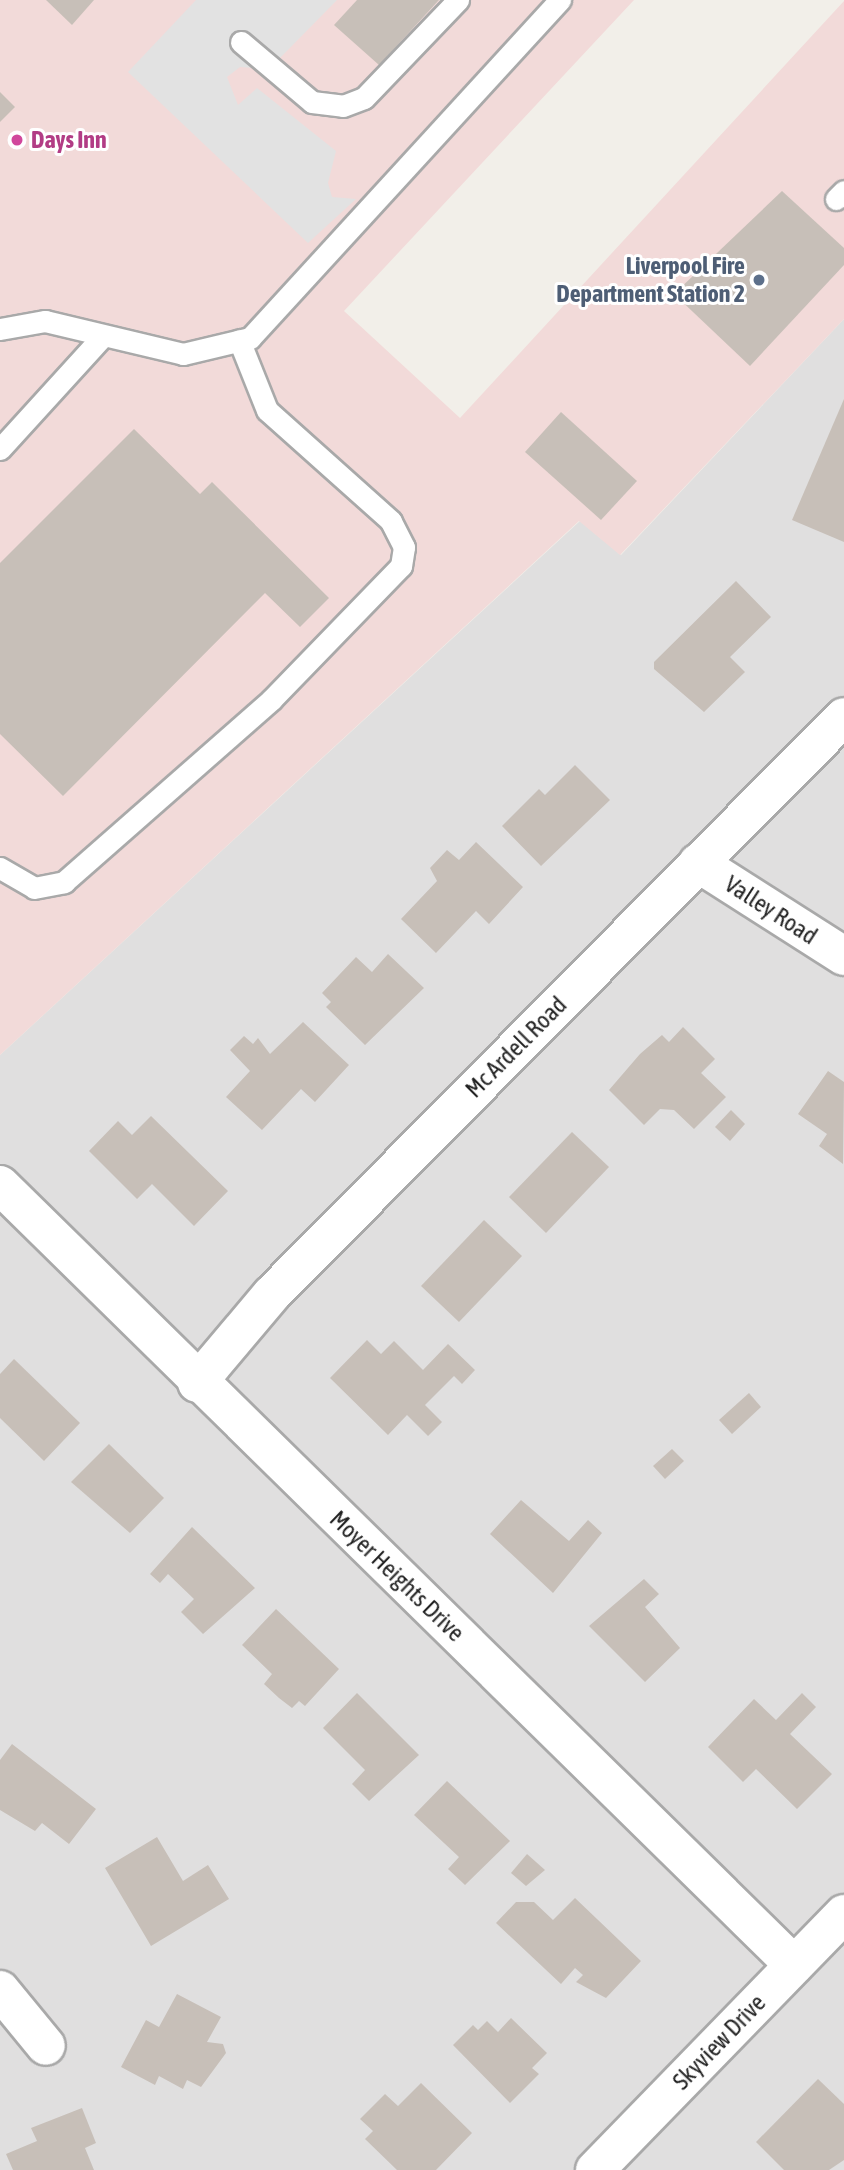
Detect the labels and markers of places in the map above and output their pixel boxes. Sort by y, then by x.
place label: Days Inn [31,126,107,154]
marker: Days Inn [9,132,25,148]
place label: Liverpool Fire Department Station 2 [556,252,745,308]
marker: Liverpool Fire Department Station 2 [751,272,767,288]

